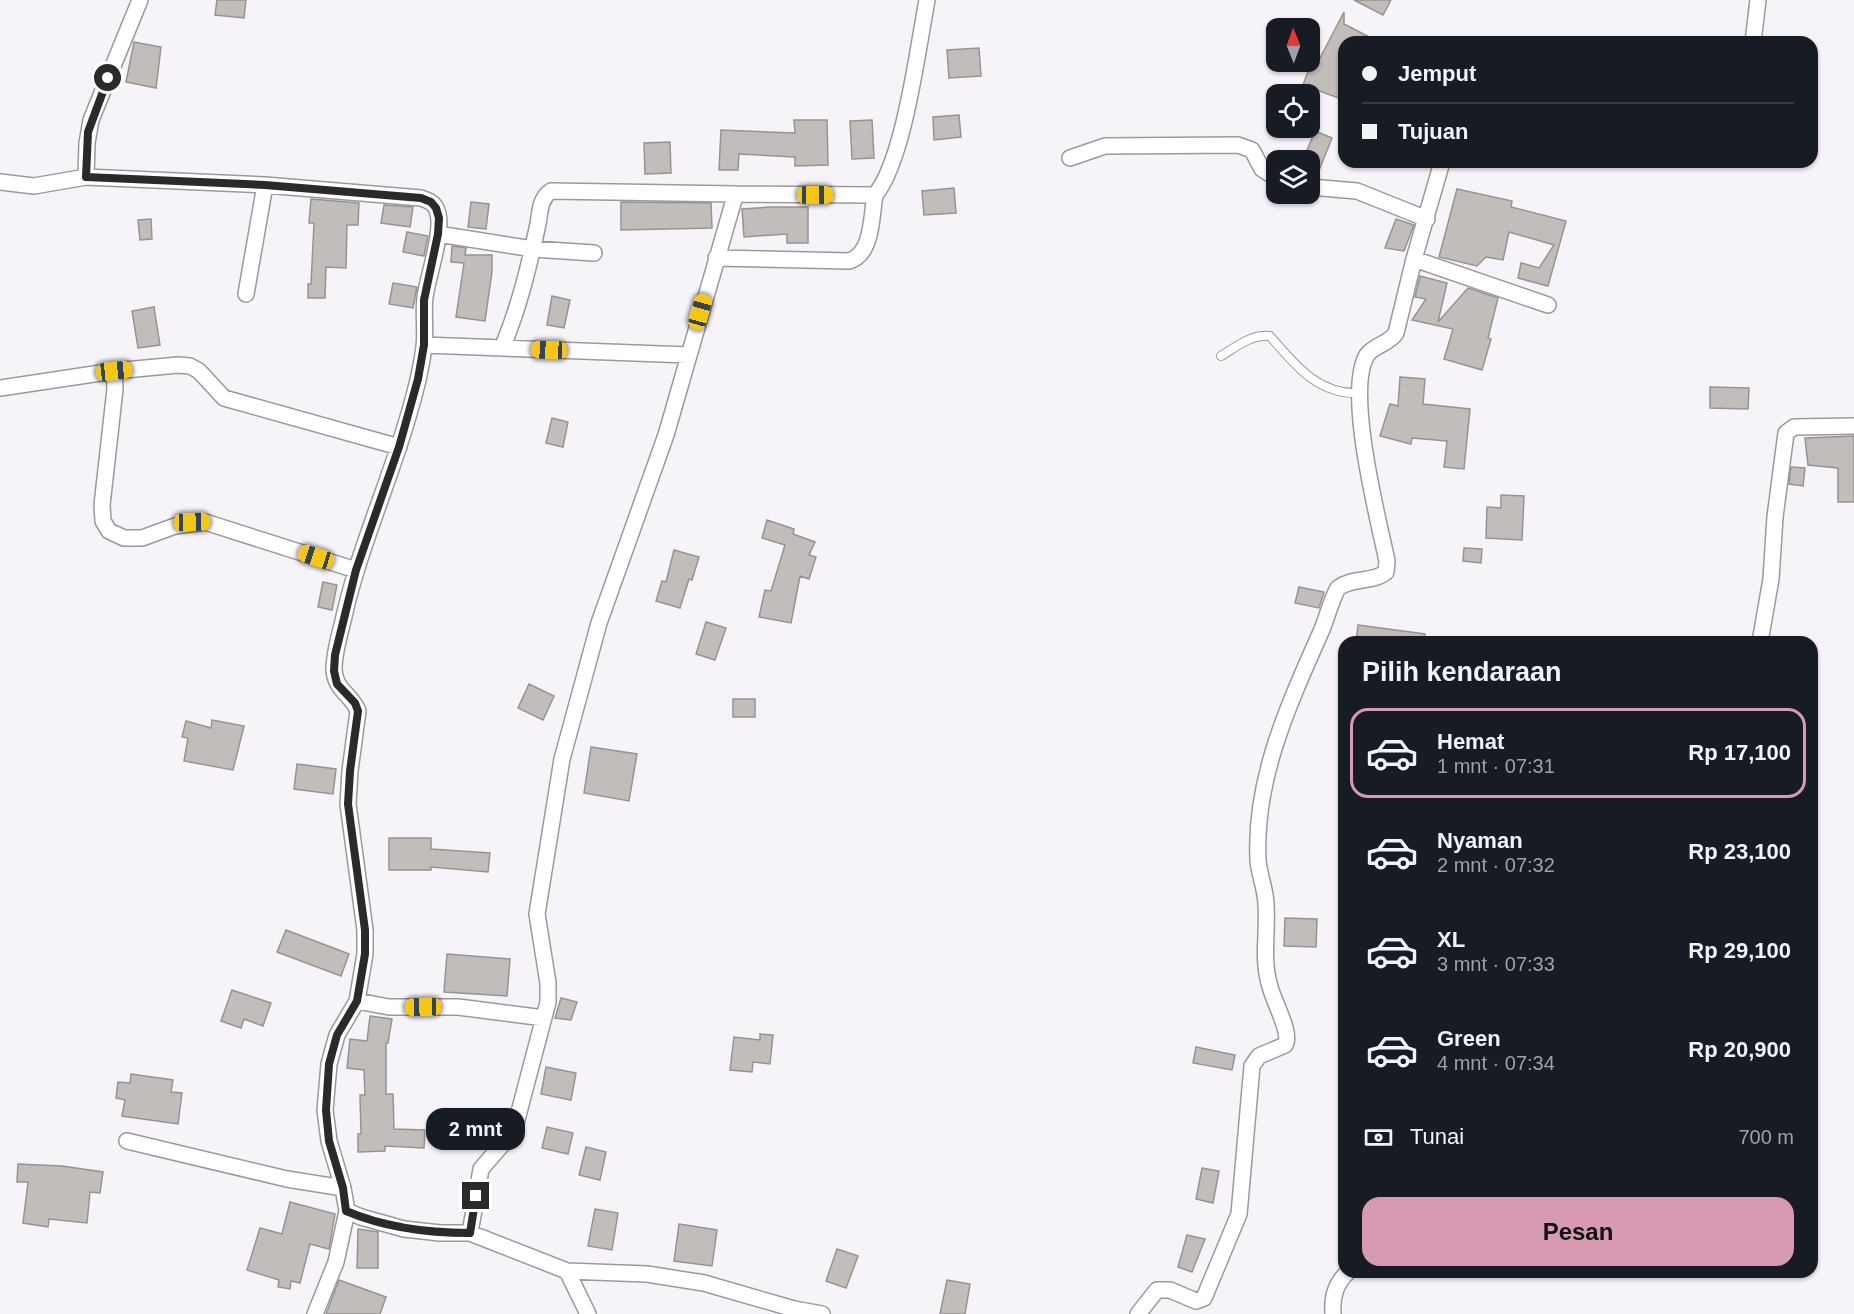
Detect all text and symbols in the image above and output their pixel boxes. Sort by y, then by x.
north arrow [1266,18,1320,72]
map controls [1266,18,1320,204]
text: Jemput [1398,61,1476,86]
route start [94,64,121,91]
button: locate [1266,84,1320,138]
text: Tujuan [1398,119,1468,144]
button: layers [1266,150,1320,204]
car [797,186,833,204]
car [686,292,714,332]
car [531,340,567,360]
car [95,360,133,382]
car [174,513,210,531]
car [296,543,336,571]
text: Pilih kendaraan [1362,657,1562,687]
icon: car [1365,726,1419,780]
text: Hemat [1437,729,1504,754]
text: Rp 17,100 [1688,740,1791,765]
text: 1 mnt · 07:31 [1437,755,1555,777]
icon: car [1365,825,1419,879]
text: Nyaman [1437,828,1523,853]
text: Rp 23,100 [1688,839,1791,864]
text: 2 mnt · 07:32 [1437,854,1555,876]
icon: car [1365,924,1419,978]
text: XL [1437,927,1465,952]
text: Rp 29,100 [1688,938,1791,963]
text: 3 mnt · 07:33 [1437,953,1555,975]
car [405,998,441,1016]
icon: car [1365,1023,1419,1077]
text: Green [1437,1026,1501,1051]
text: Rp 20,900 [1688,1037,1791,1062]
text: 4 mnt · 07:34 [1437,1052,1555,1074]
callout: 2 mnt [426,1109,526,1151]
text: 2 mnt [449,1118,502,1140]
icon: cash [1362,1121,1395,1154]
text: Tunai [1410,1124,1464,1149]
text: 700 m [1738,1126,1794,1148]
route end [462,1182,489,1209]
button: Pesan [1362,1197,1794,1266]

